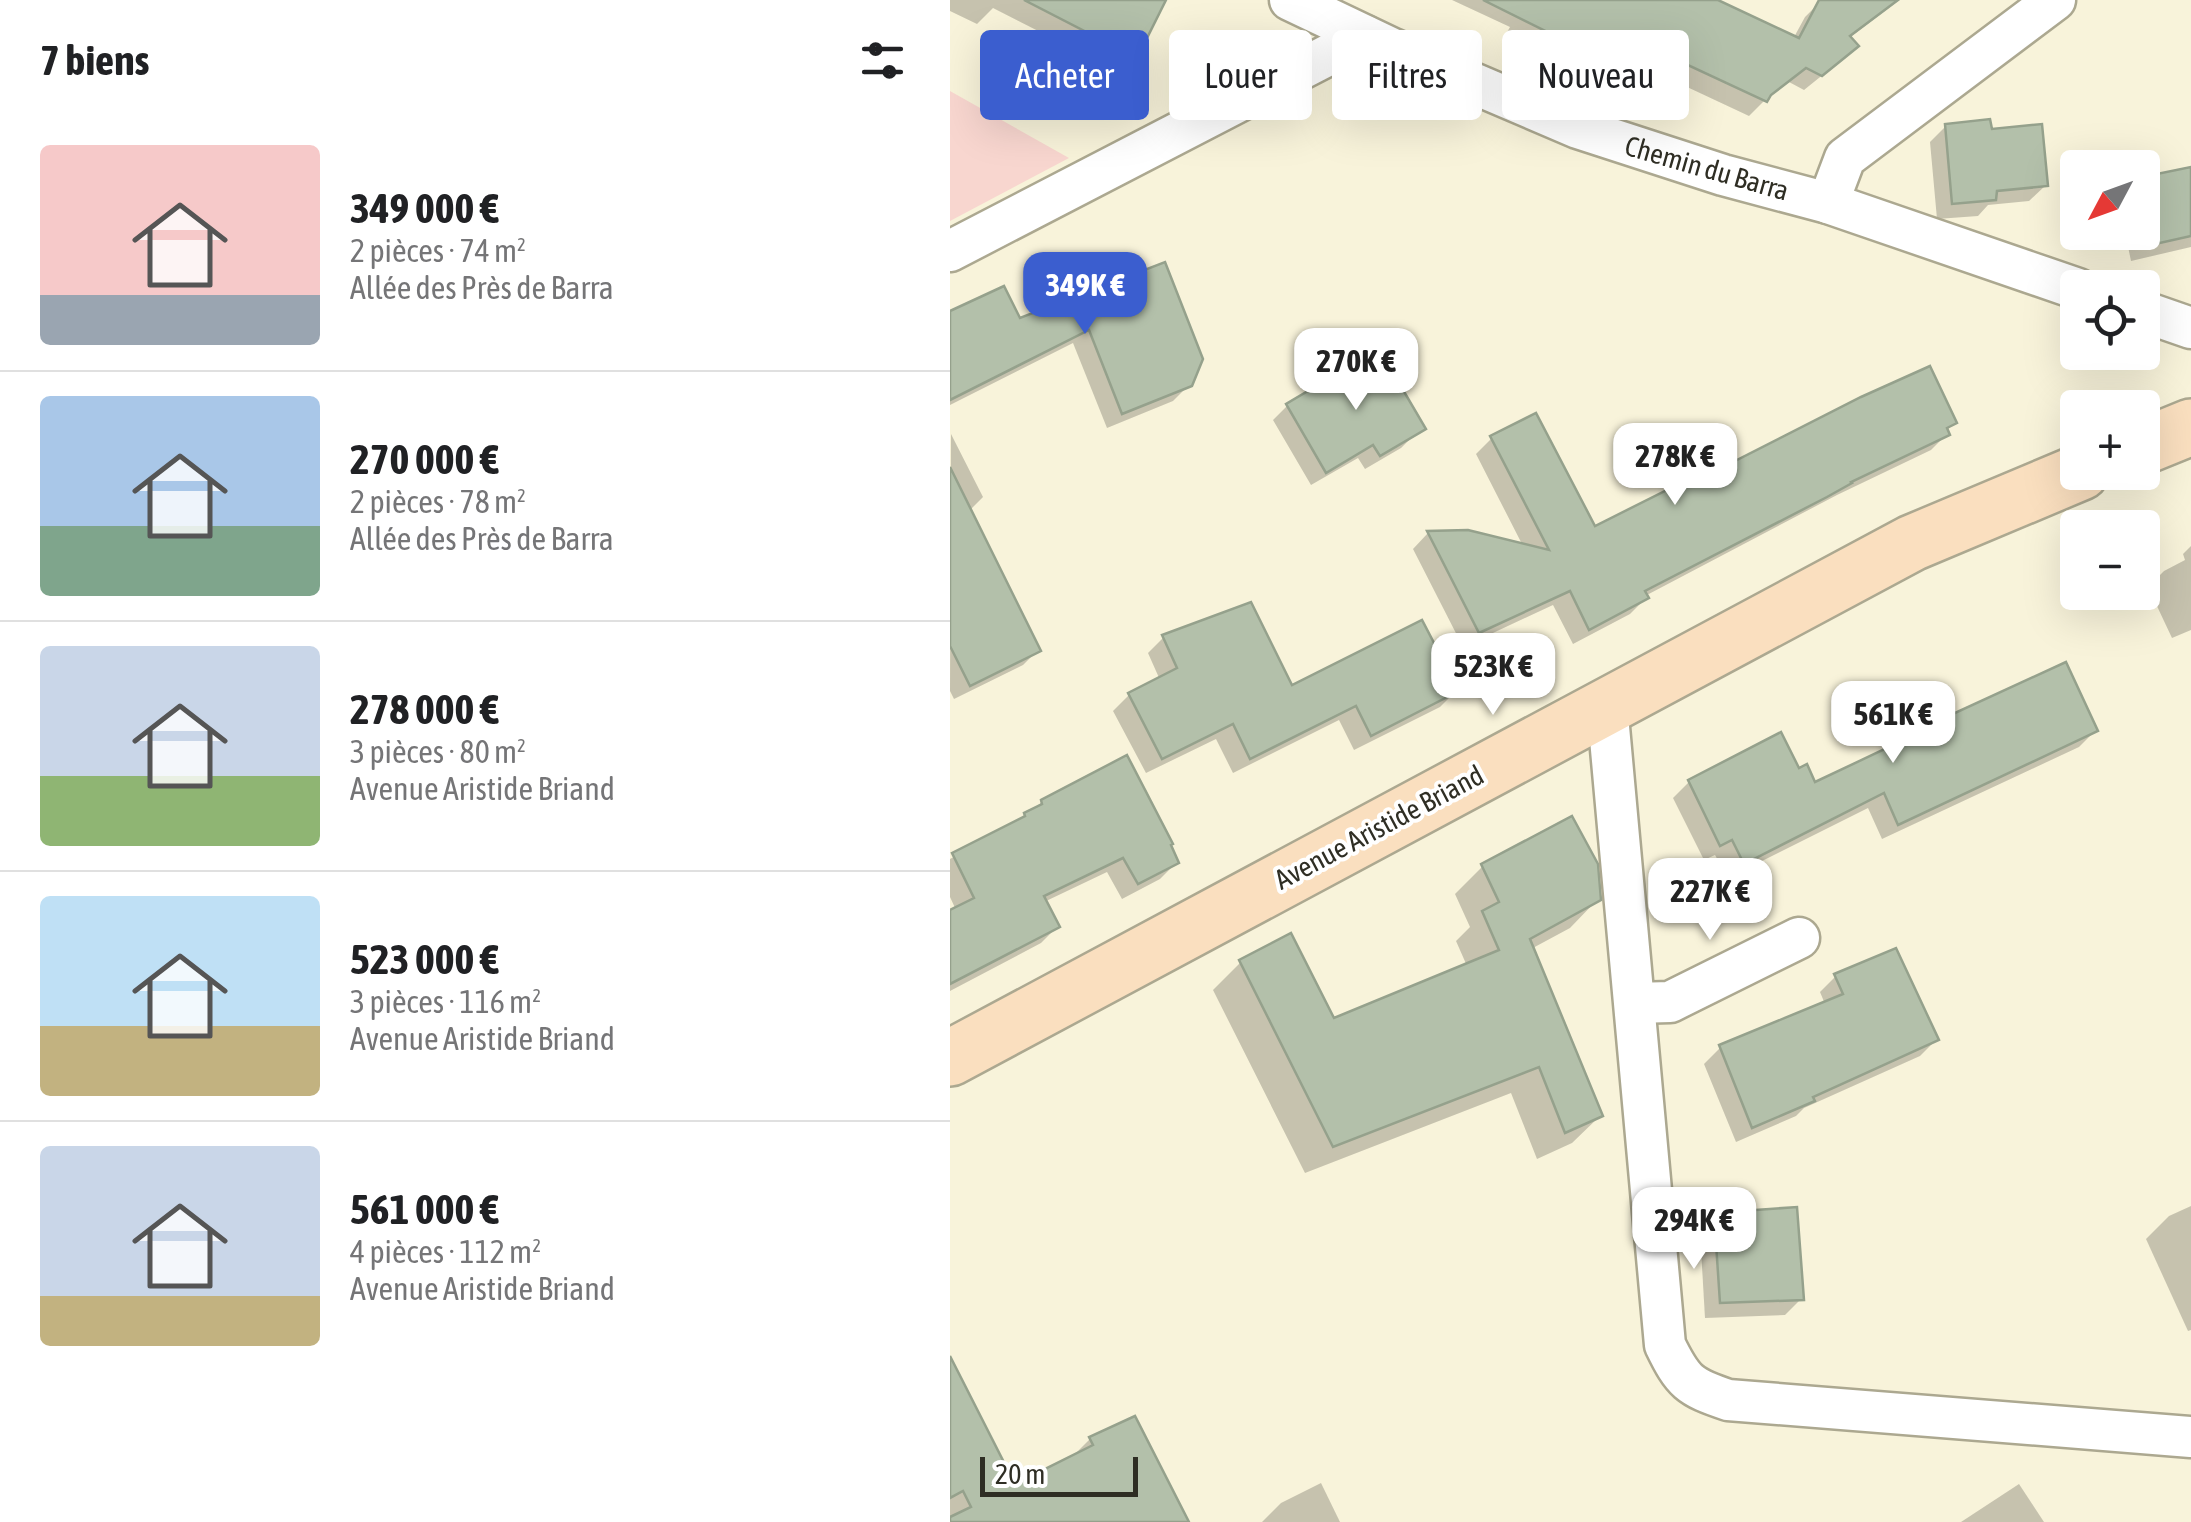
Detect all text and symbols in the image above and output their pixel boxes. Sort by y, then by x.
chip: Acheter [980,30,1149,120]
chip: Louer [1169,30,1312,120]
chip: Filtres [1332,30,1482,120]
chip: Nouveau [1502,30,1689,120]
icon: filters [855,33,910,88]
text: 7 biens [40,36,149,84]
street label: Chemin du Barra [1621,129,1793,207]
north arrow [2060,150,2160,250]
map controls [2060,150,2160,610]
text: 349 000 € [350,184,499,232]
icon: home [120,185,240,305]
text: 2 pièces · 74 m² [350,232,526,269]
pin: 349K € [1004,252,1166,337]
text: 349K € [1045,266,1125,303]
text: Allée des Près de Barra [350,269,614,306]
button: locate [2060,270,2160,370]
pin: 270K € [1275,328,1437,413]
text: 270K € [1316,342,1396,379]
button: + [2060,390,2160,490]
pin: 278K € [1594,423,1756,508]
text: 270 000 € [350,435,499,483]
icon: home [120,436,240,556]
text: 278K € [1635,437,1715,474]
text: 2 pièces · 78 m² [350,483,526,520]
button: − [2060,510,2160,610]
text: Allée des Près de Barra [350,520,614,557]
pin: 523K € [1412,633,1574,718]
text: 523K € [1453,647,1533,684]
pin: 561K € [1812,681,1974,766]
text: 278 000 € [350,685,499,733]
icon: home [120,686,240,806]
text: 561K € [1853,695,1933,732]
text: 3 pièces · 80 m² [350,733,526,770]
street label: Avenue Aristide Briand [1269,758,1489,896]
text: Avenue Aristide Briand [350,770,615,807]
pin: 227K € [1629,858,1791,943]
text: 227K € [1670,872,1750,909]
text: 523 000 € [350,935,499,983]
icon: home [120,936,240,1056]
text: 3 pièces · 116 m² [350,983,541,1020]
text: Avenue Aristide Briand [350,1020,615,1057]
text: 561 000 € [350,1185,499,1233]
icon: home [120,1186,240,1306]
pin: 294K € [1613,1187,1775,1272]
text: 294K € [1654,1201,1734,1238]
text: 4 pièces · 112 m² [350,1233,541,1270]
text: Avenue Aristide Briand [350,1270,615,1307]
scale bar [980,1452,1138,1496]
text: 20 m [995,1458,1045,1490]

